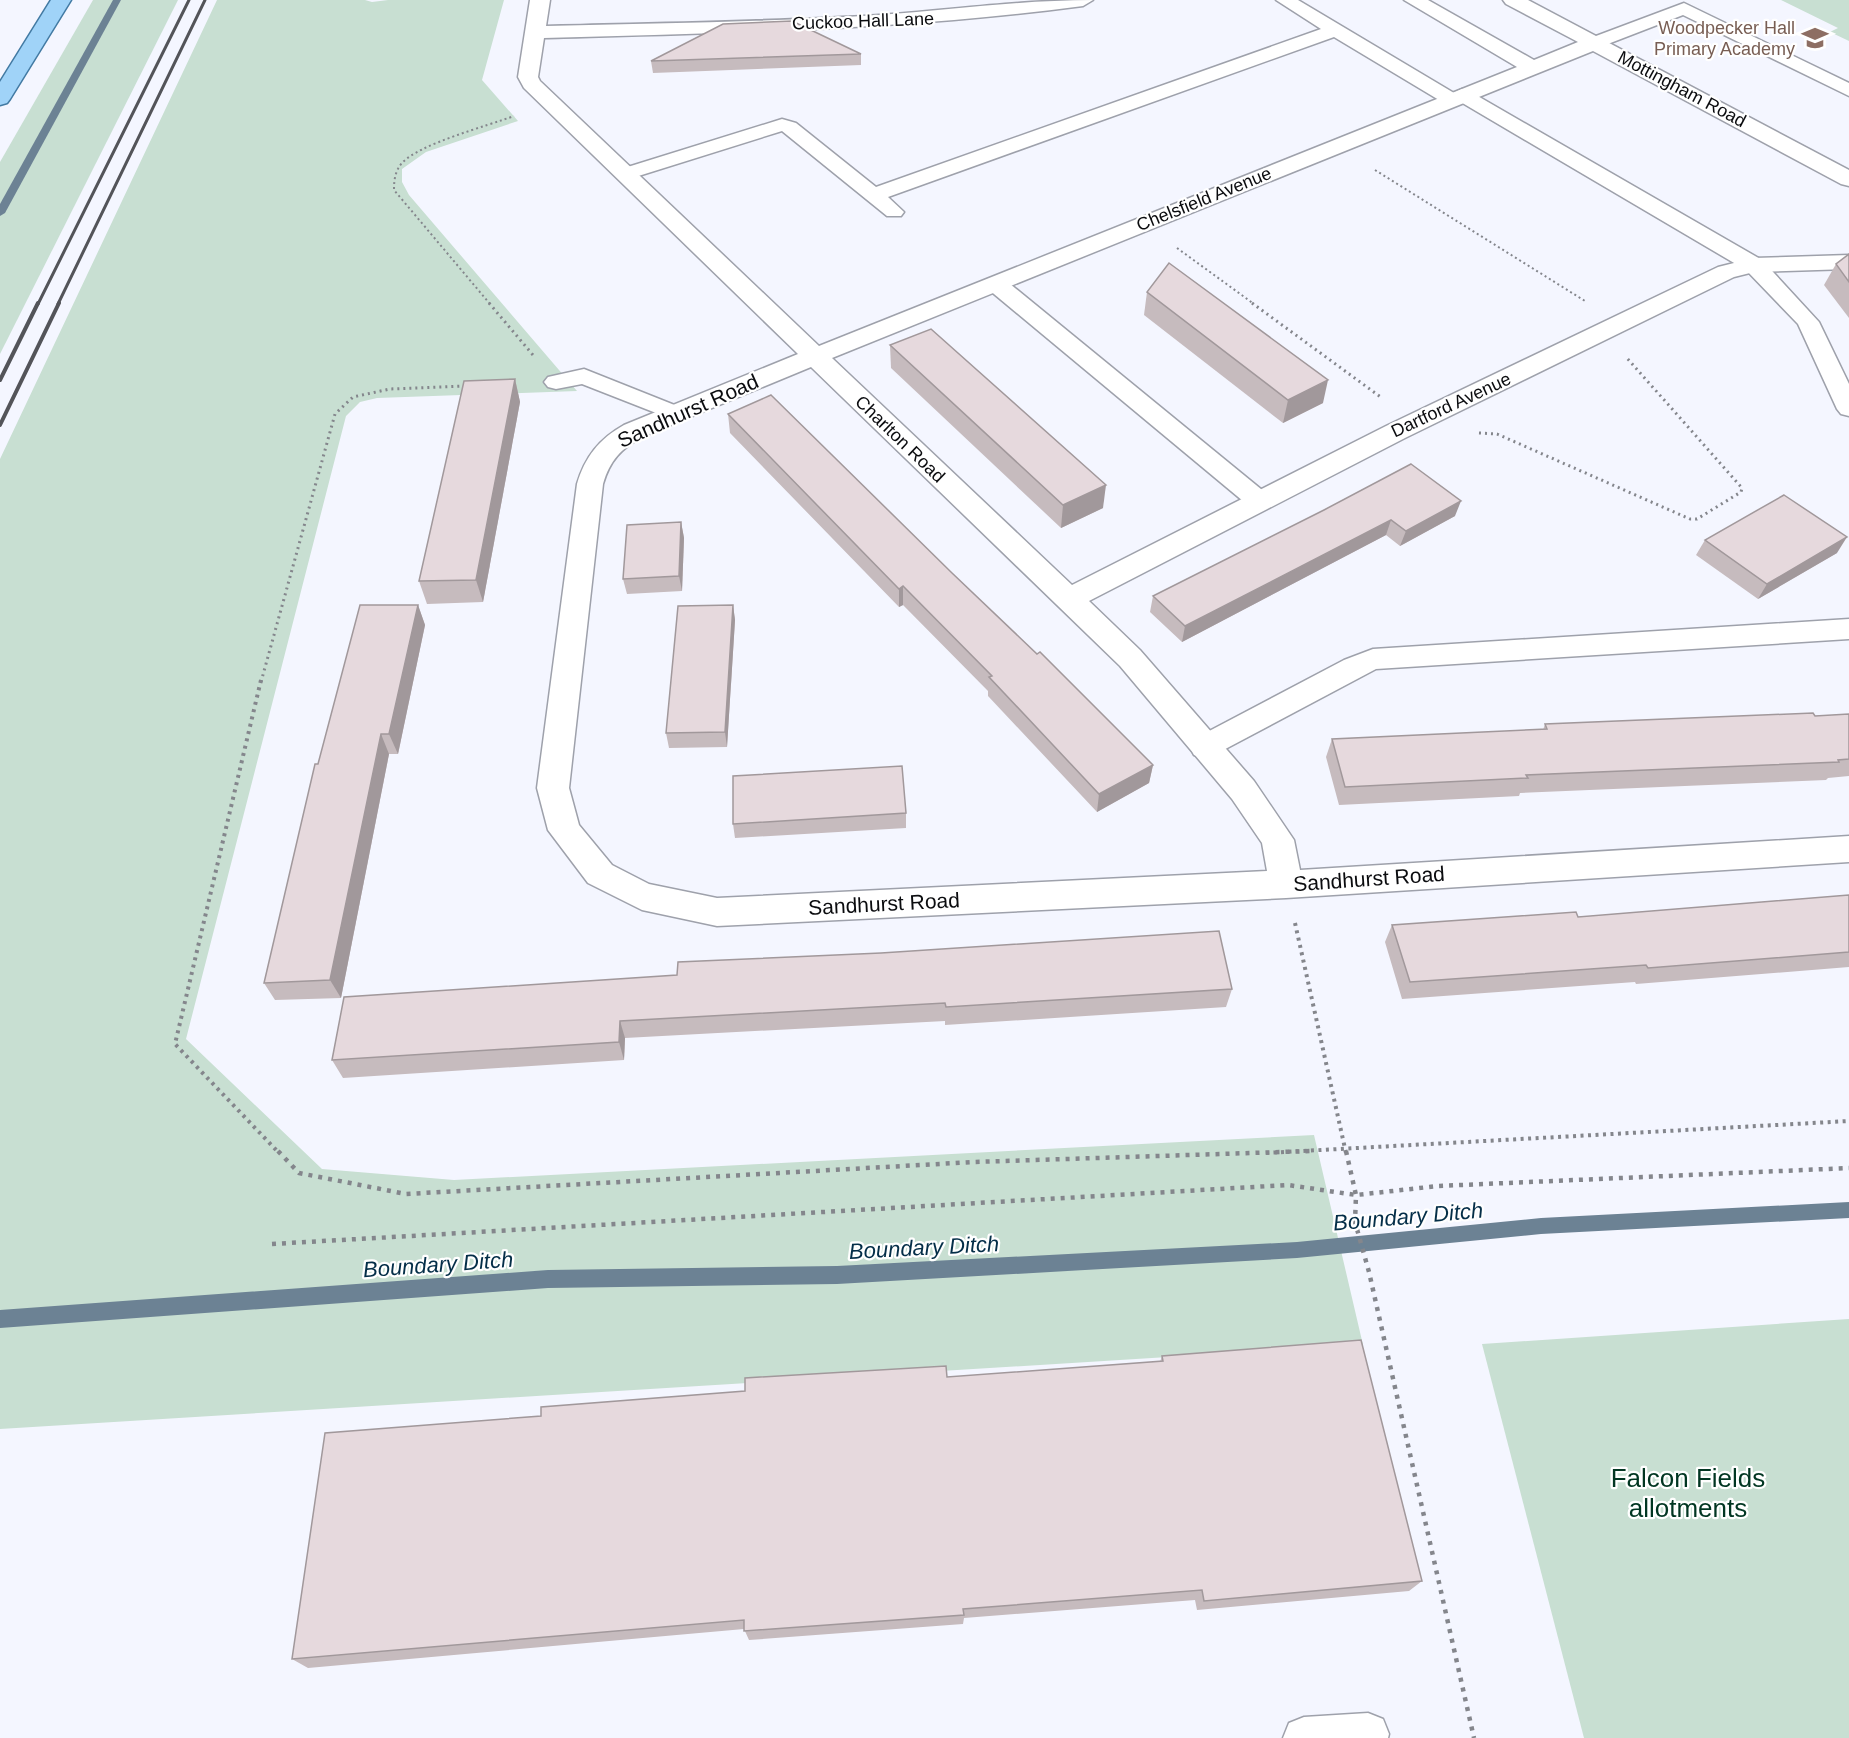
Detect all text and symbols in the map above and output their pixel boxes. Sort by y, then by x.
street label: Cuckoo Hall Lane [792,9,934,33]
place label: Woodpecker Hall Primary Academy [1654,18,1795,59]
school or university icon: Woodpecker Hall Primary Academy [1800,23,1830,53]
street label: Mottingham Road [1615,47,1749,131]
street label: Chelsfield Avenue [1134,163,1274,235]
street label: Sandhurst Road [614,369,762,452]
street label: Dartford Avenue [1388,369,1514,441]
street label: Charlton Road [851,391,949,487]
street label: Sandhurst Road [1292,862,1445,895]
street label: Sandhurst Road [808,888,960,919]
water label: Boundary Ditch [1332,1197,1484,1236]
water label: Boundary Ditch [848,1231,1000,1264]
water label: Boundary Ditch [362,1247,514,1282]
park label: Falcon Fields allotments [1611,1463,1765,1523]

